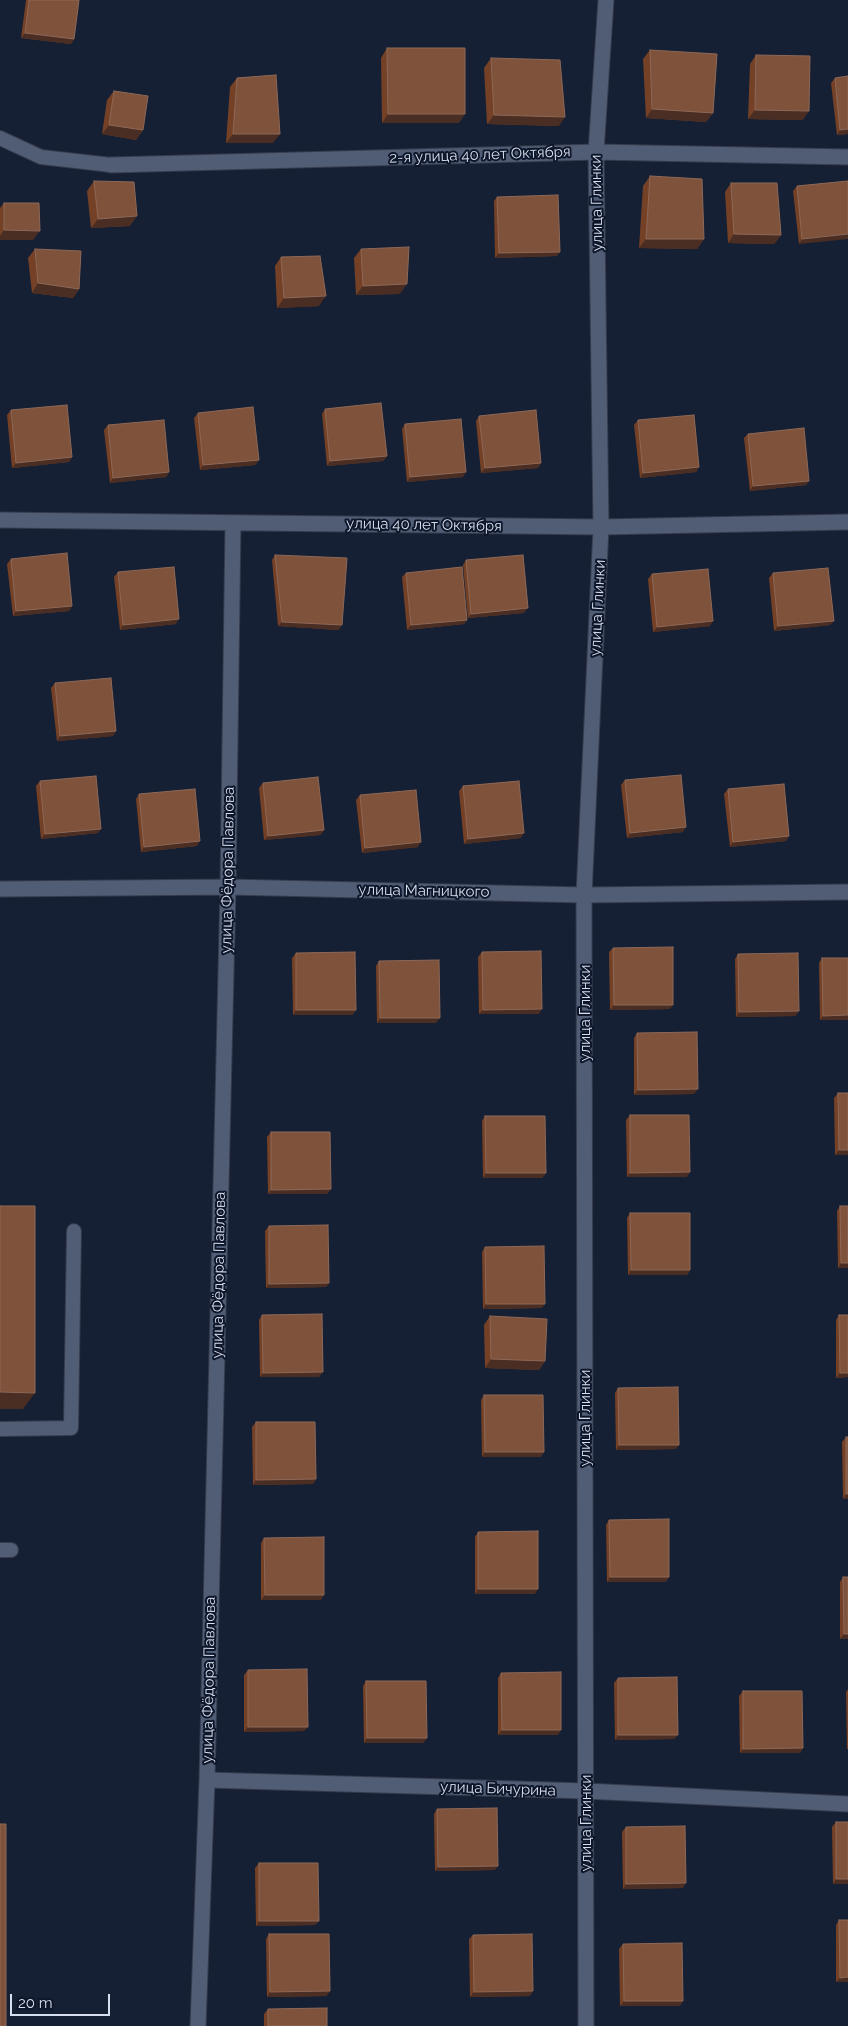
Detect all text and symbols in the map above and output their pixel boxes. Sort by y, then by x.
street label: 2-я улица 40 лет Октября [389,143,571,167]
street label: улица Глинки [587,154,607,252]
street label: улица 40 лет Октября [346,515,502,535]
street label: улица Глинки [586,559,610,657]
street label: улица Фёдора Павлова [218,787,238,953]
street label: улица Магницкого [358,881,490,901]
street label: улица Глинки [576,965,594,1061]
street label: улица Фёдора Павлова [209,1192,229,1358]
street label: улица Глинки [576,1370,594,1466]
street label: улица Фёдора Павлова [199,1597,219,1763]
street label: улица Глинки [577,1775,595,1871]
street label: улица Бичурина [440,1778,556,1800]
scale bar [12,1984,112,2016]
text: 20 m [18,1994,53,2012]

